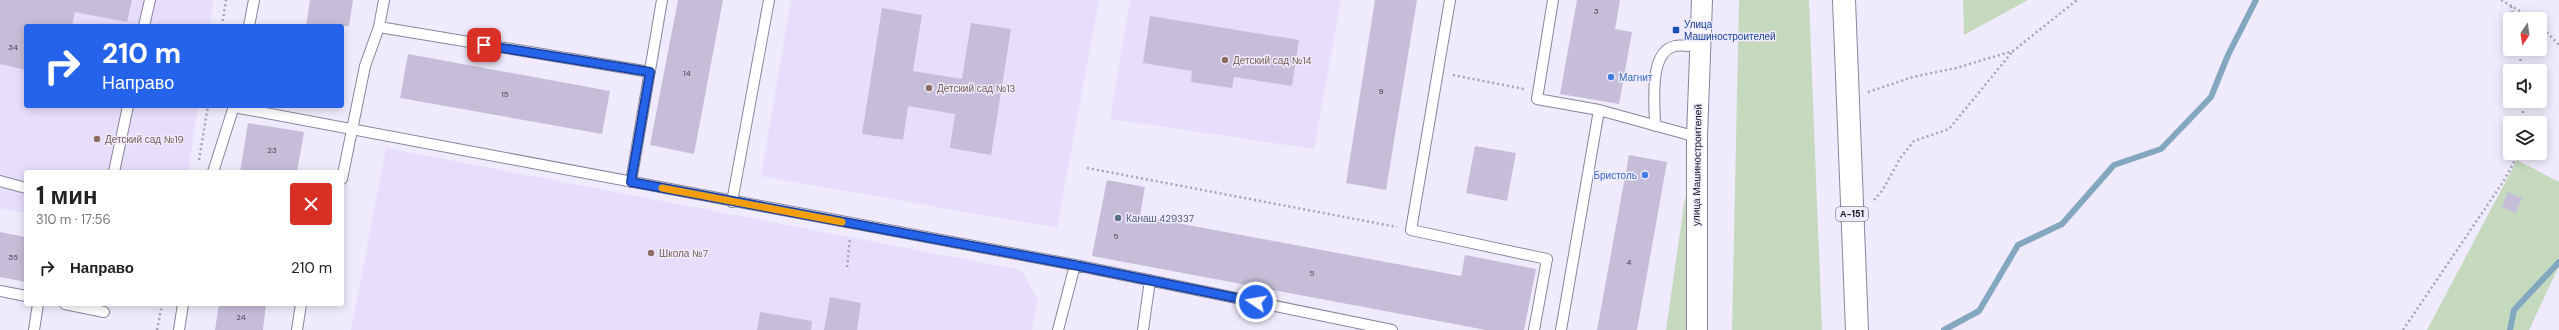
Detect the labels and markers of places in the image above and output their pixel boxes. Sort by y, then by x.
place label: Улица Машиностроителей [1684,18,1776,43]
marker: Улица Машиностроителей [1671,25,1681,35]
pin [467,28,501,62]
place label: Детский сад №14 [1233,54,1312,67]
marker: Детский сад №14 [1220,55,1230,65]
place label: Магнит [1619,71,1653,84]
marker: Магнит [1606,72,1616,82]
place label: Детский сад №13 [937,82,1016,95]
marker: Детский сад №13 [924,83,934,93]
place label: Детский сад №19 [105,133,184,146]
marker: Детский сад №19 [92,134,102,144]
place label: Бристоль [1593,169,1637,182]
marker: Бристоль [1640,170,1650,180]
place label: Канаш 429337 [1126,212,1194,225]
marker: Канаш 429337 [1113,213,1123,223]
place label: Школа №7 [659,247,708,260]
marker: Школа №7 [646,248,656,258]

